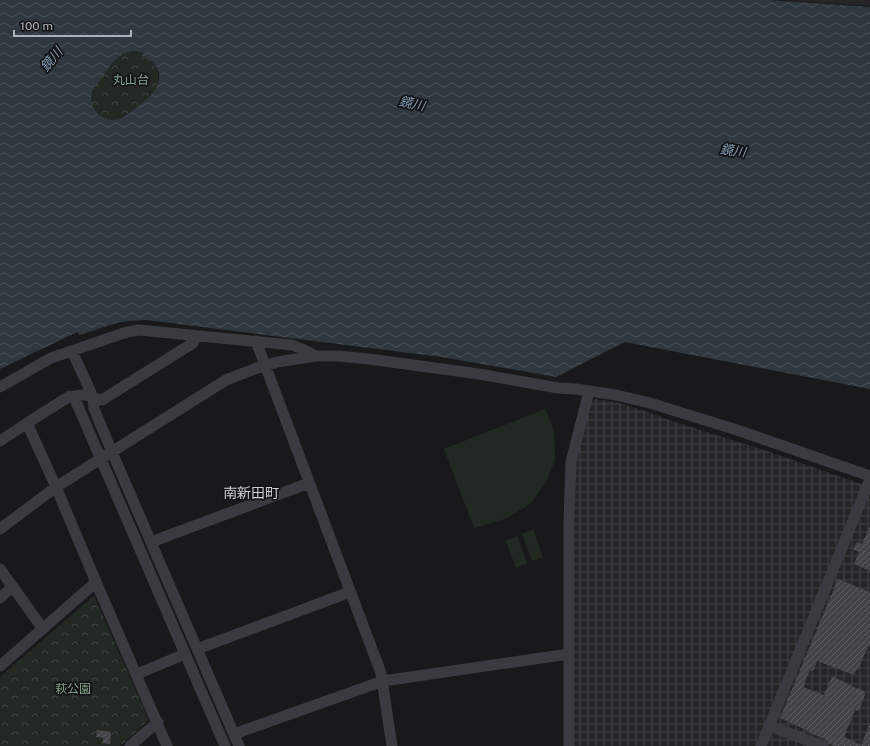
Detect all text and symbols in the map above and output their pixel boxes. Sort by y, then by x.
scale bar [14,12,131,38]
text: 100 m [20,19,53,33]
water label: 鏡川 [37,43,67,74]
park label: 丸山台 [113,73,149,87]
water label: 鏡川 [398,93,428,114]
water label: 鏡川 [719,141,749,160]
district label: 南新田町 [223,485,279,501]
park label: 萩公園 [55,682,91,696]

